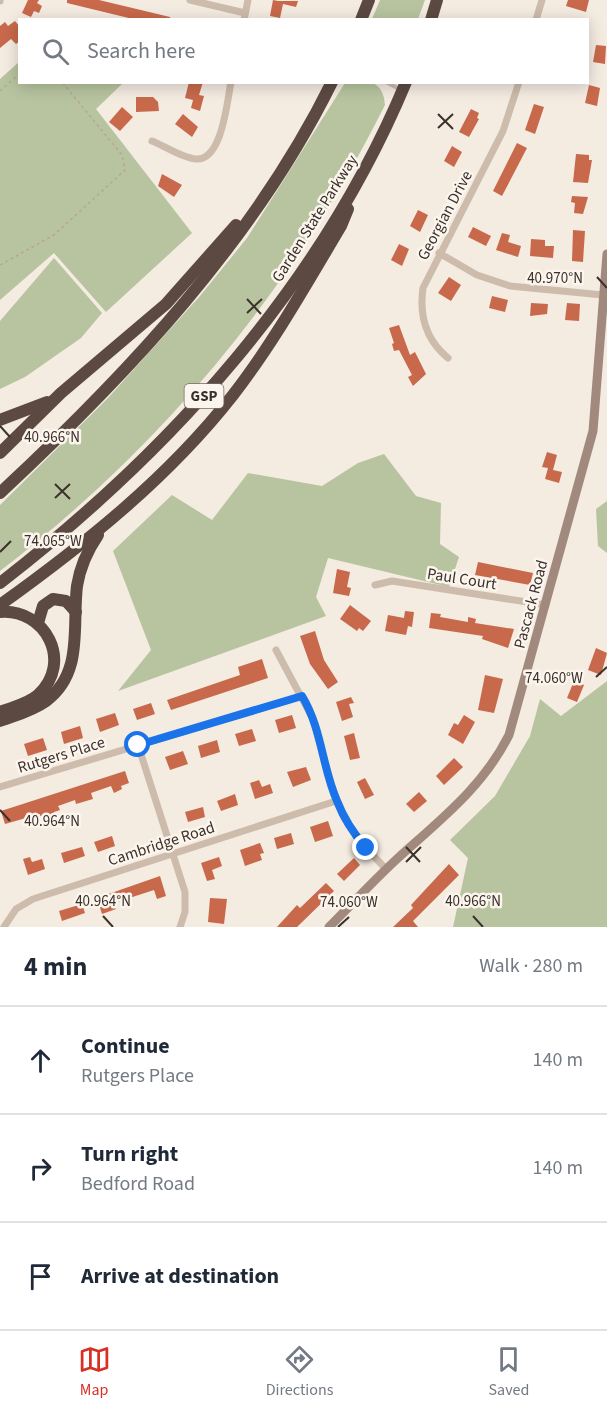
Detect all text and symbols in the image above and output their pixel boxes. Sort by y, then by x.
search box [18,18,589,84]
icon: search [39,35,72,68]
text: Search here [87,35,195,67]
street label: Garden State Parkway [267,150,363,286]
street label: Georgian Drive [412,167,478,264]
text: 40.970°N [527,268,583,289]
road number: GSP [184,384,224,408]
text: 40.966°N [24,427,80,448]
text: 74.065°W [24,531,82,552]
street label: Pascack Road [509,557,553,651]
street label: Paul Court [426,563,499,595]
text: 74.060°W [525,668,583,689]
street label: Rutgers Place [15,731,108,779]
route start [124,731,150,757]
text: 40.964°N [24,811,80,832]
street label: Cambridge Road [105,816,217,872]
route end [352,834,378,860]
text: 40.964°N [75,891,131,912]
text: 40.966°N [445,891,501,912]
text: 74.060°W [320,892,378,913]
text: 4 min [24,948,87,985]
text: Walk · 280 m [479,952,583,980]
text: Continue [81,1030,170,1062]
icon: ahead [24,1044,57,1077]
text: 140 m [533,1046,583,1074]
text: Rutgers Place [81,1062,194,1090]
text: Turn right [81,1138,178,1170]
icon: right [24,1152,57,1185]
text: 140 m [533,1154,583,1182]
text: Bedford Road [81,1170,195,1198]
icon: arrive [24,1260,57,1293]
text: Arrive at destination [81,1260,279,1292]
tab: Map [78,1343,111,1401]
tab: Directions [266,1343,333,1401]
tab: Saved [489,1343,529,1401]

